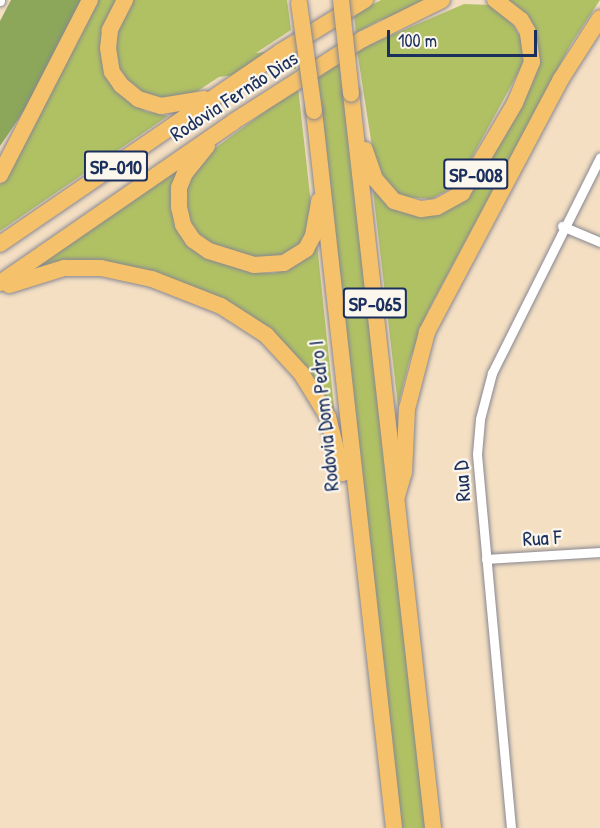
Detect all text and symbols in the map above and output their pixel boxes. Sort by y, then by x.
scale bar [390,18,540,56]
text: 100 m [398,28,437,53]
street label: Rodovia Fernão Dias [165,45,303,147]
road number: SP-010 [83,149,149,183]
road number: SP-008 [443,157,509,191]
road number: SP-065 [342,286,408,320]
street label: Rodovia Dom Pedro I [304,339,344,493]
street label: Rua D [448,460,476,502]
street label: Rua F [522,524,562,552]

